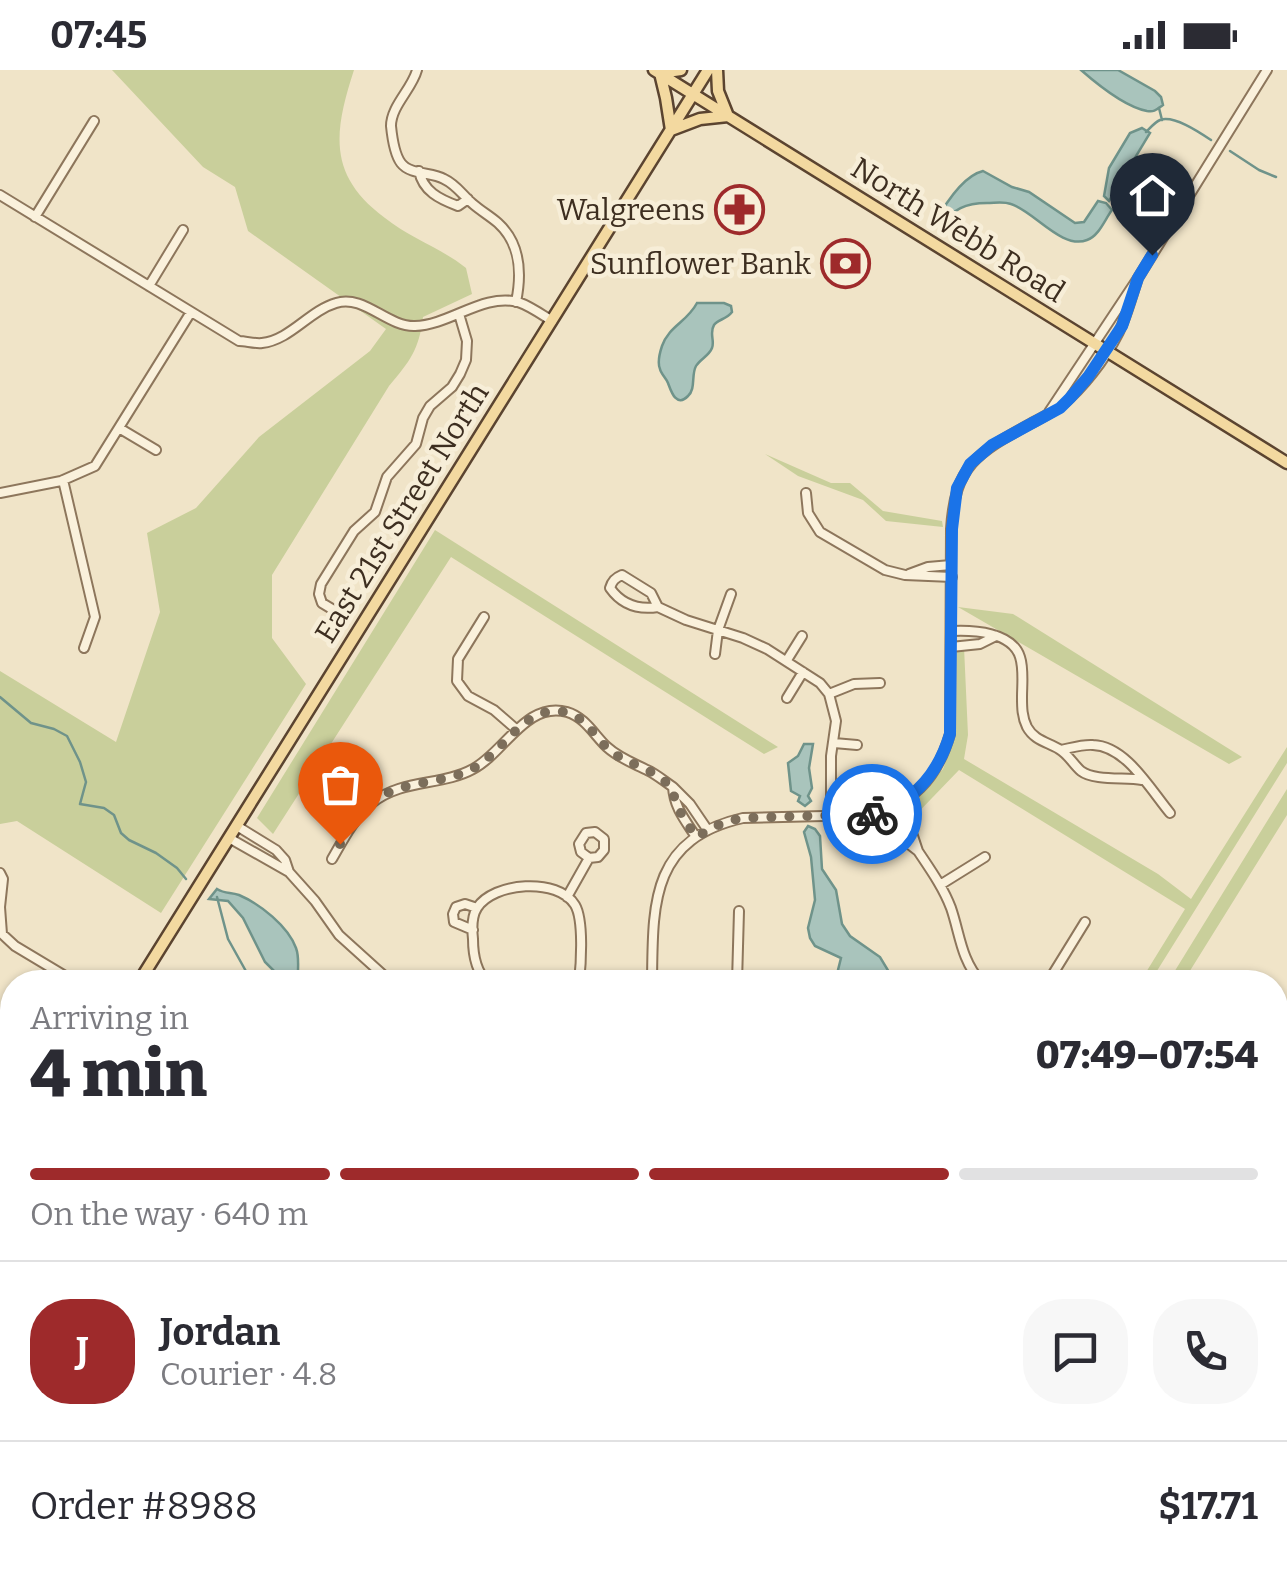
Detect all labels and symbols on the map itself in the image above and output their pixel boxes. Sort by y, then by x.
street label: North Webb Road [844,150,1072,310]
pin [1110,153,1195,256]
pharmacy icon: Walgreens [714,184,766,236]
place label: Walgreens [557,192,705,228]
bank icon: Sunflower Bank [820,238,872,290]
place label: Sunflower Bank [590,246,811,282]
street label: East 21st Street North [307,376,497,649]
pin [298,742,383,845]
courier [822,764,922,864]

